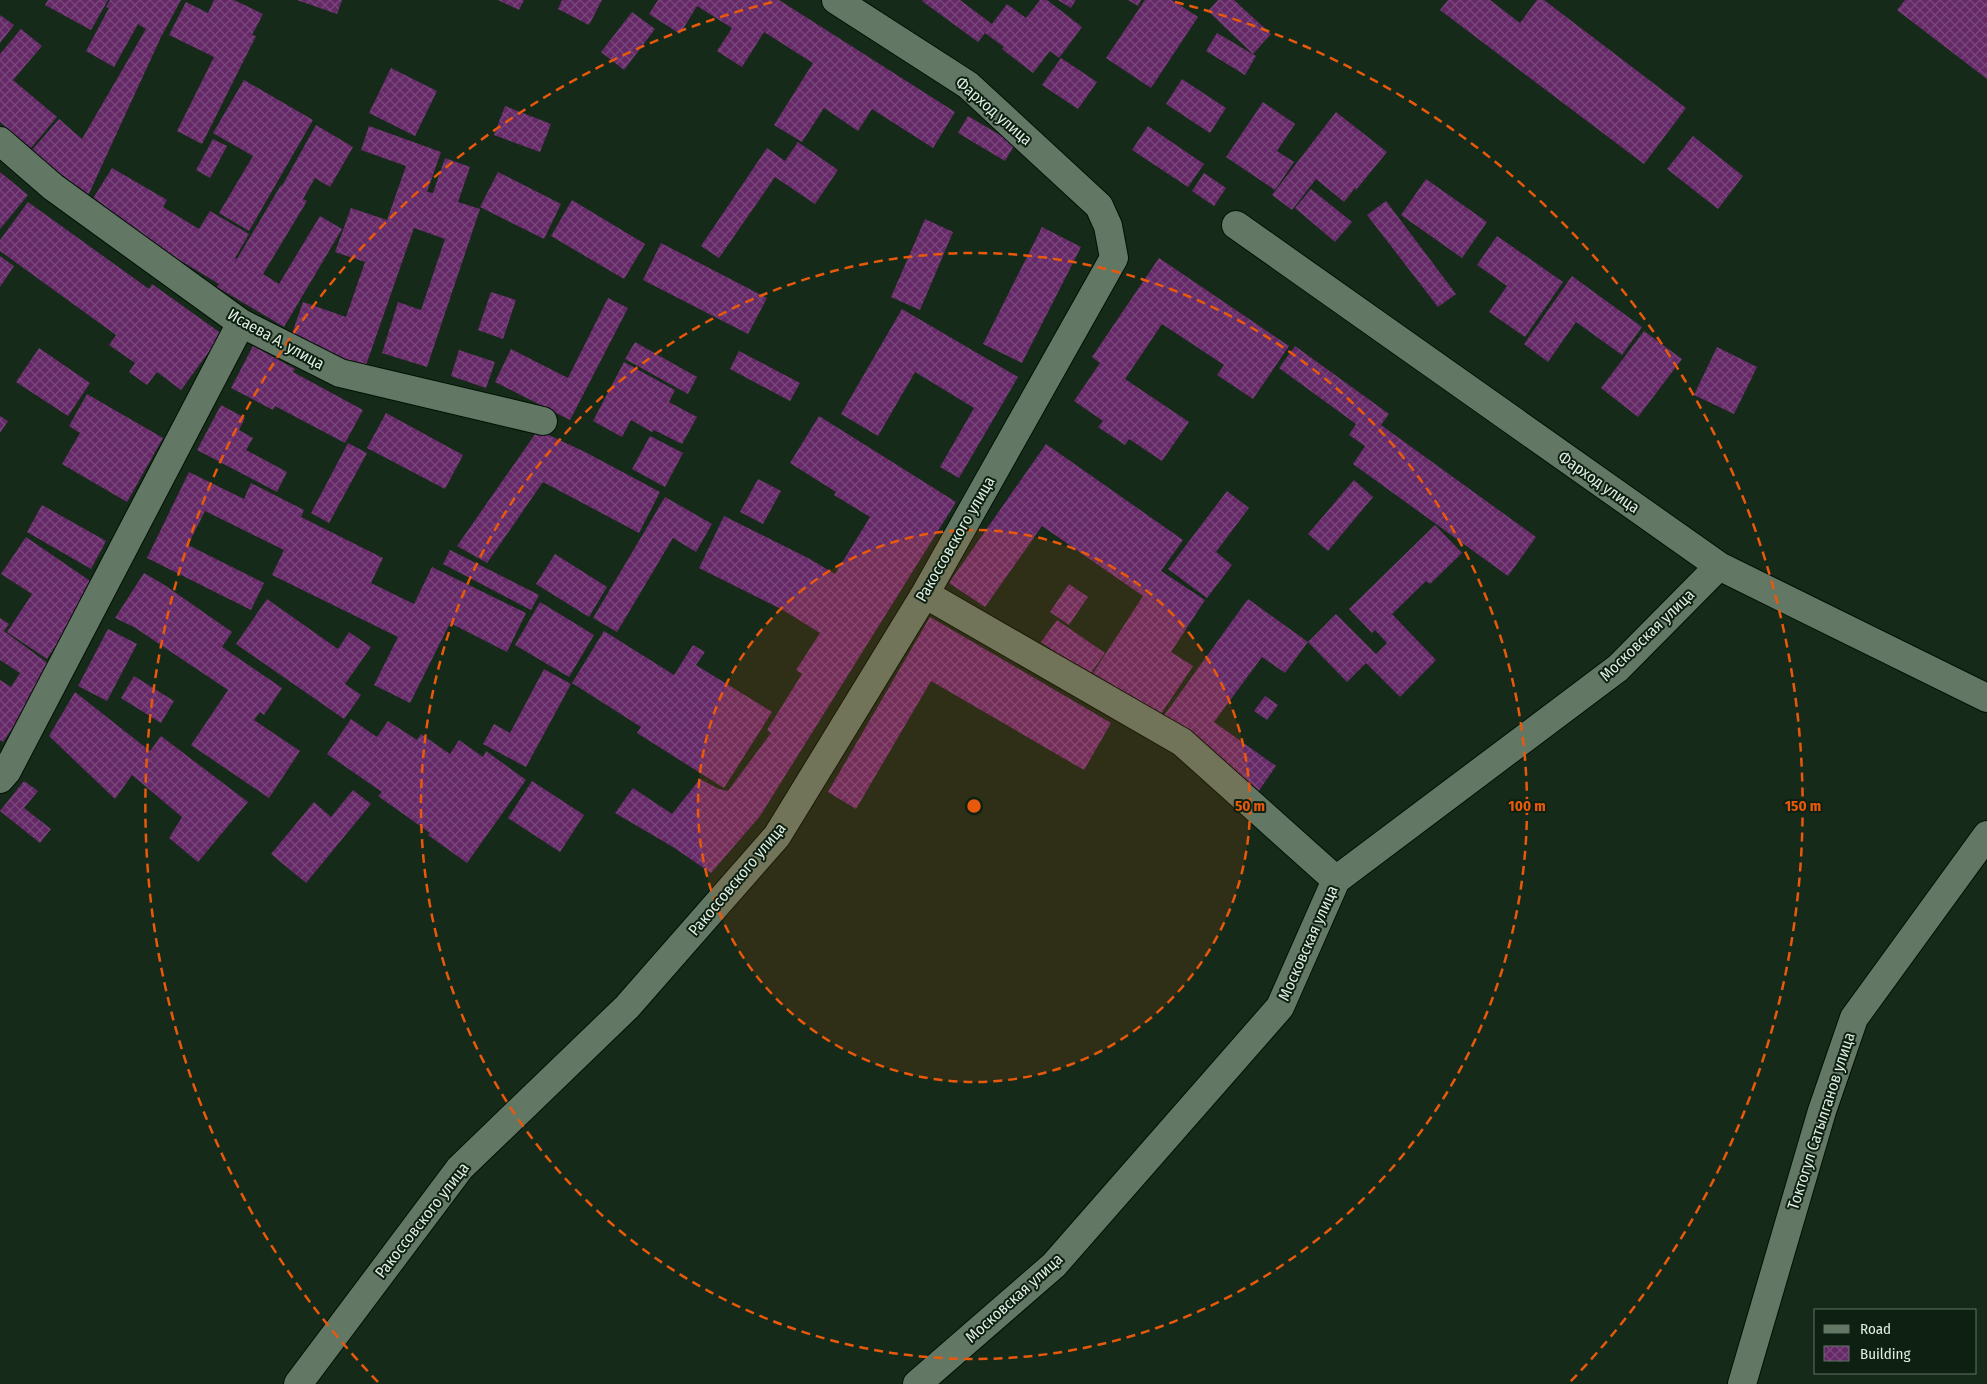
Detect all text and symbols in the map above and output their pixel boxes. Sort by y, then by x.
street label: Фарход улица [952,73,1036,149]
street label: Исаева А. улица [224,305,328,373]
street label: Фарход улица [1555,447,1643,517]
street label: Ракоссовского улица [911,473,999,605]
street label: Московская улица [1596,585,1698,685]
centre of rings [965,797,983,815]
text: 50 m [1235,797,1265,815]
text: 100 m [1508,797,1546,815]
text: 150 m [1785,797,1821,815]
street label: Ракоссовского улица [684,819,790,939]
street label: Московская улица [1274,882,1342,1004]
street label: Токтогул Сатылганов улица [1783,1030,1859,1212]
street label: Ракоссовского улица [371,1158,473,1282]
street label: Московская улица [962,1249,1067,1347]
legend [1814,1309,1977,1374]
text: Road [1860,1320,1891,1338]
text: Building [1860,1345,1911,1363]

